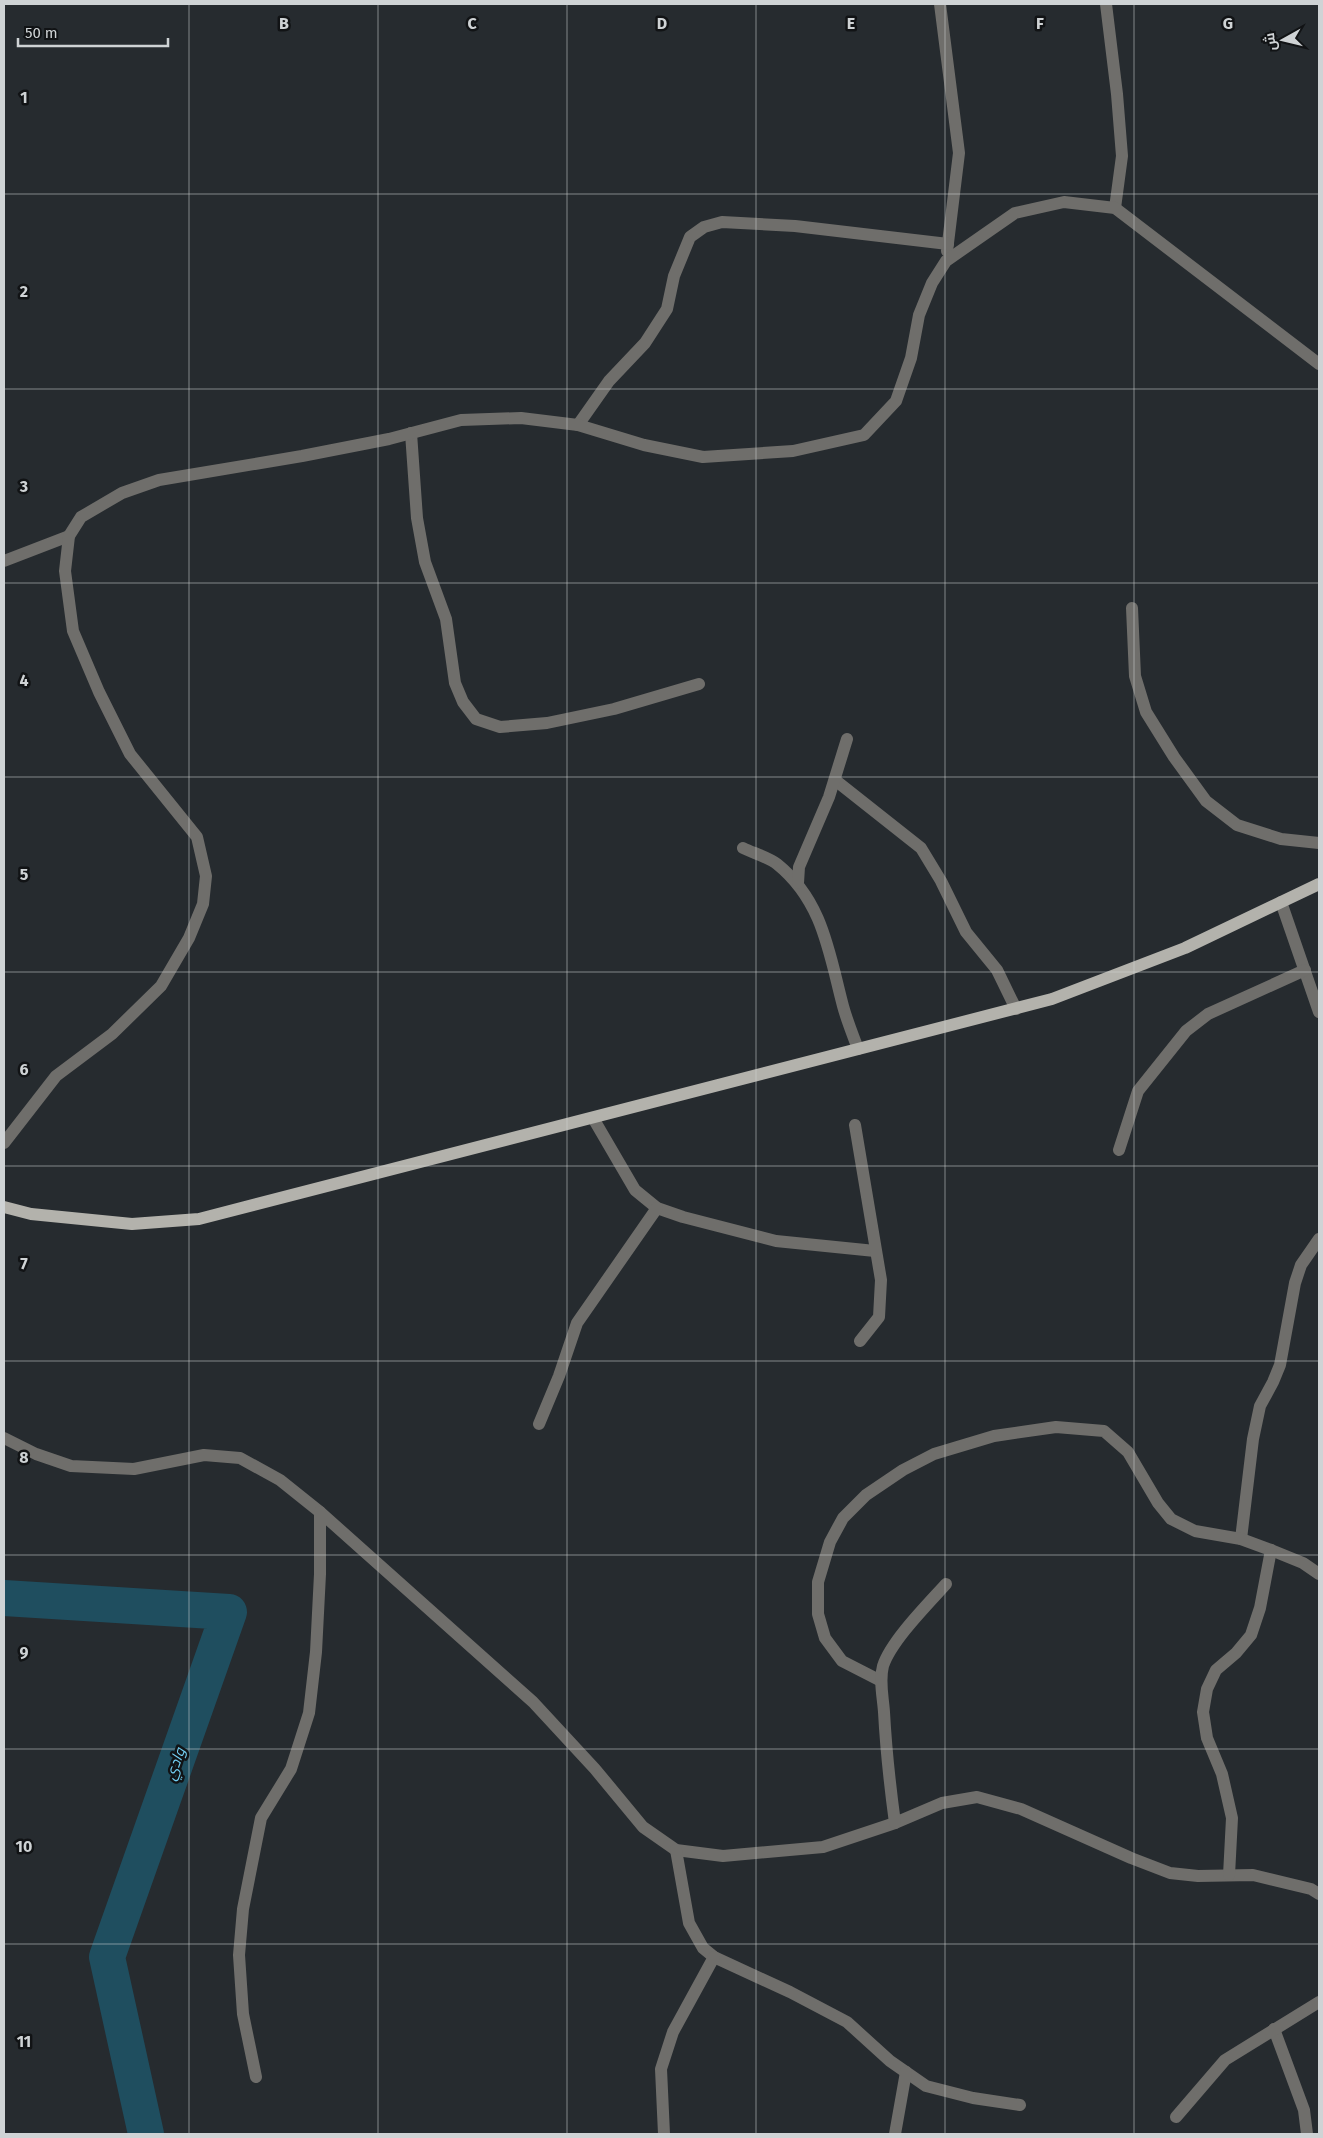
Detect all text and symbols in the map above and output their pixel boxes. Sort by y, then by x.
text: B [279,14,289,33]
text: C [467,14,477,33]
text: D [657,14,667,33]
text: E [847,14,855,33]
text: F [1036,14,1044,33]
text: G [1223,14,1233,33]
scale bar [18,15,168,47]
north arrow [1258,15,1308,65]
text: 50 m [25,24,58,42]
text: ش [1261,32,1280,52]
text: 1 [20,88,28,107]
text: 2 [20,282,28,301]
text: 3 [19,477,28,496]
text: 4 [19,671,29,690]
text: 5 [20,865,29,884]
text: 6 [19,1060,29,1079]
text: 7 [20,1254,28,1273]
text: 8 [19,1448,29,1467]
text: 9 [20,1643,29,1662]
water label: وادي [161,1745,192,1783]
text: 10 [16,1837,32,1856]
text: 11 [17,2032,31,2051]

